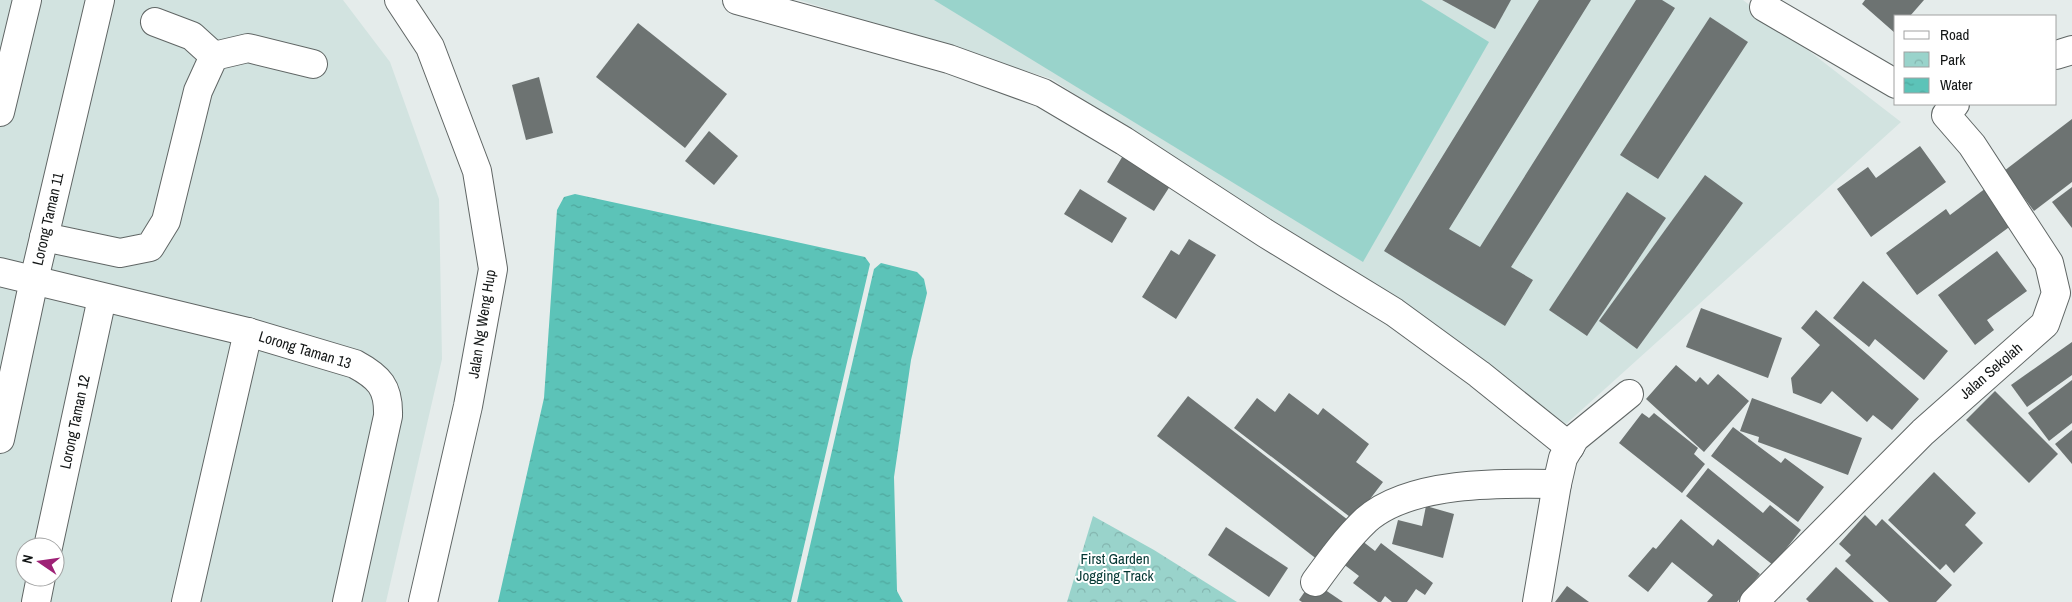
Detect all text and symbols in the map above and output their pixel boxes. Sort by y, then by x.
legend [1894,15,2057,105]
text: Road [1940,24,1969,45]
text: Park [1940,49,1966,70]
text: Water [1940,74,1972,95]
street label: Lorong Taman 11 [27,170,68,267]
street label: Jalan Ng Weng Hup [463,268,500,380]
street label: Lorong Taman 13 [256,325,354,374]
street label: Jalan Sekolah [1955,337,2027,404]
street label: Lorong Taman 12 [54,373,95,471]
north arrow [15,537,65,587]
park label: First Garden Jogging Track [1076,548,1154,586]
text: N [18,553,37,565]

